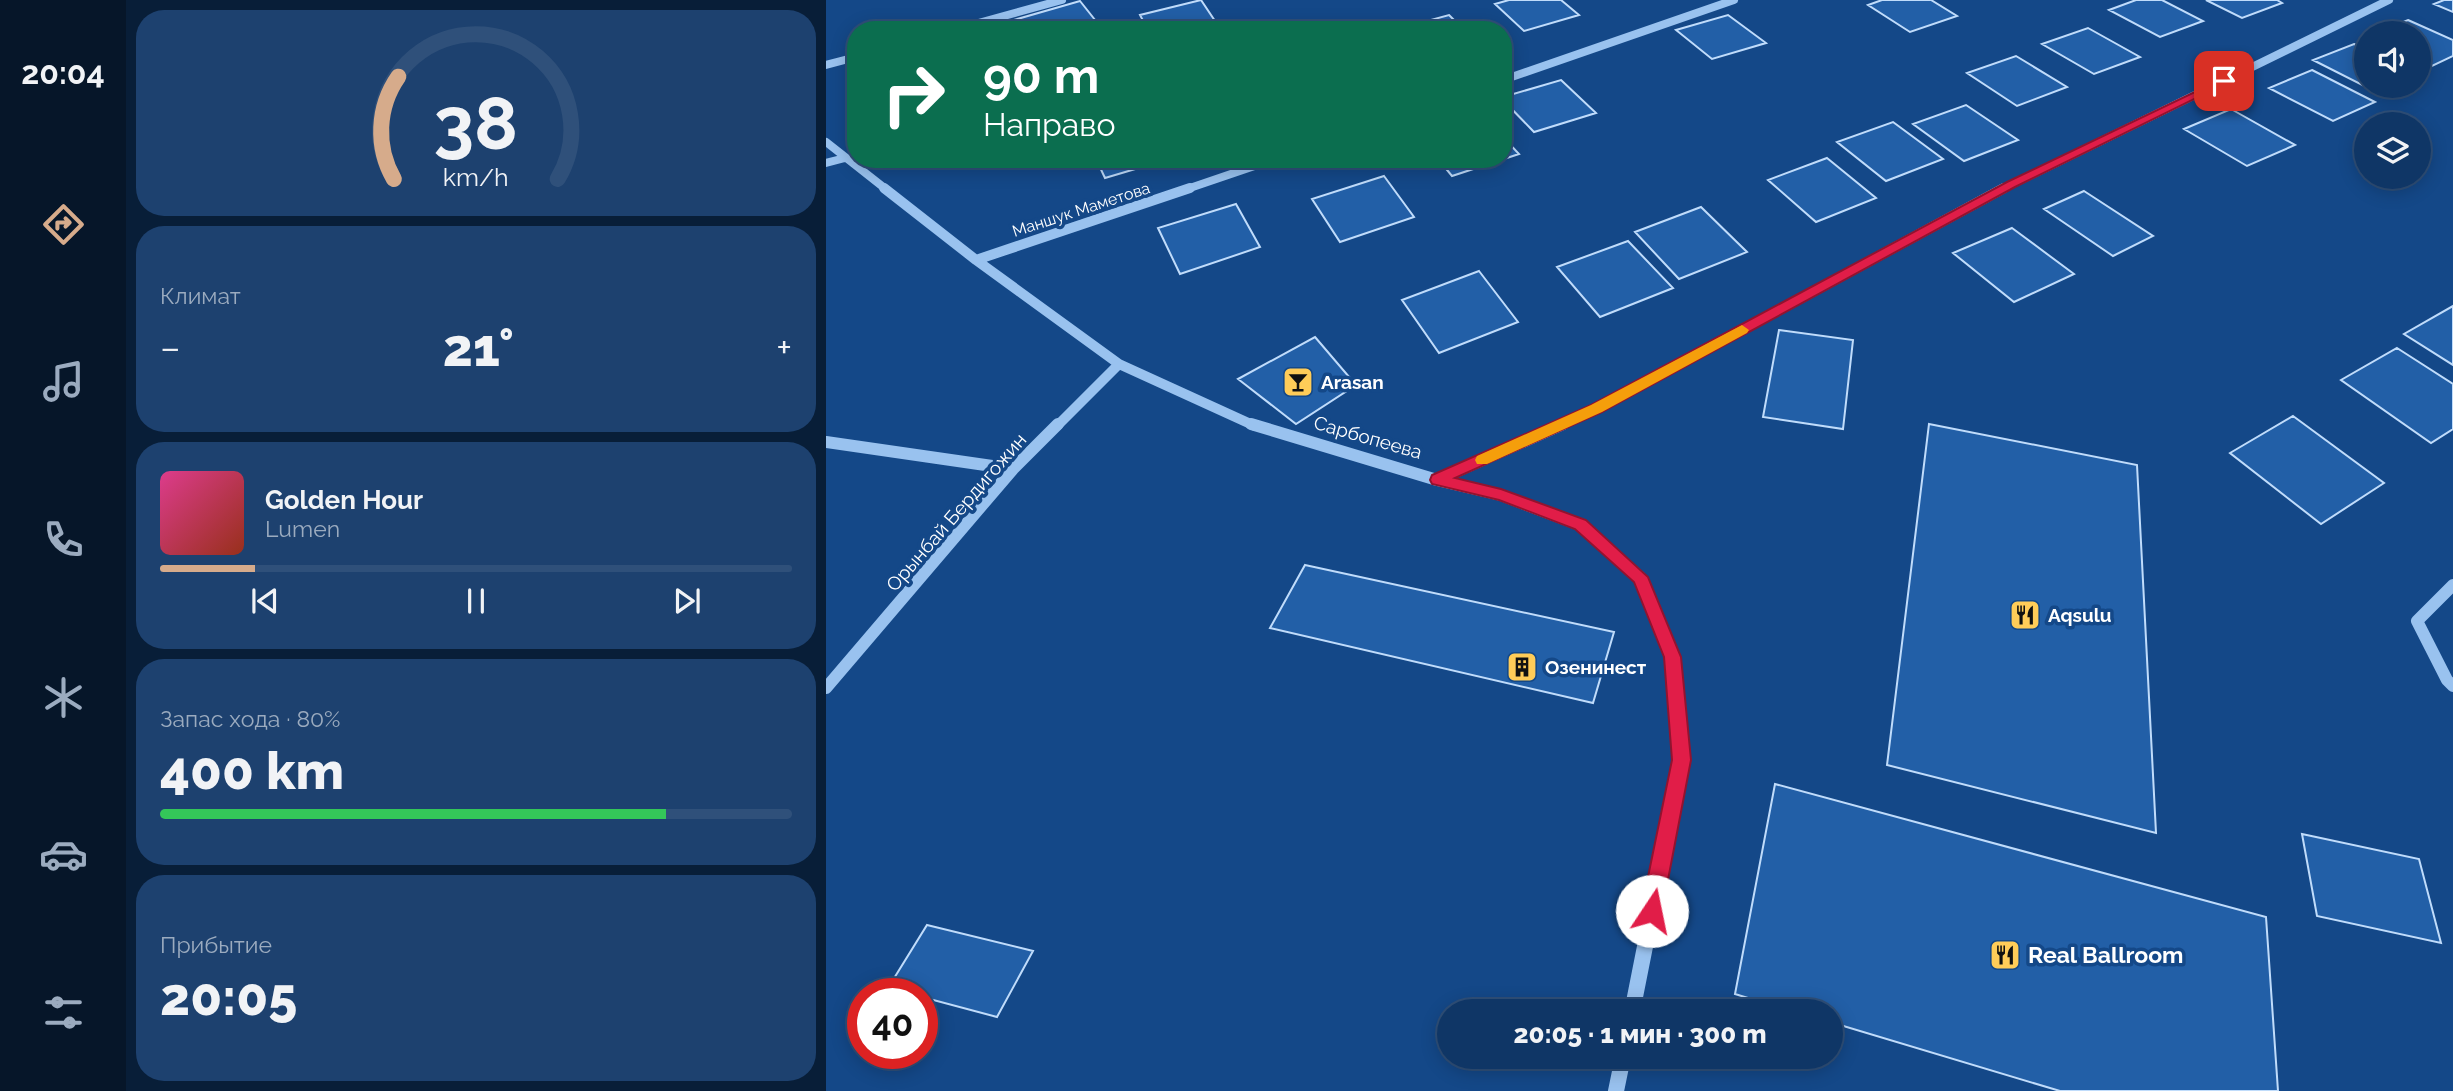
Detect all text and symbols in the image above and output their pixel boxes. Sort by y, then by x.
map controls [2354,21,2431,189]
button: sound [2354,21,2431,98]
text: 90 m [983,47,1099,104]
icon: right [868,49,959,140]
pin [2194,51,2254,111]
text: 20:04 [21,54,105,91]
icon: arrive [2205,62,2243,100]
text: 38 [434,81,518,166]
text: Направо [983,106,1115,143]
button: layers [2354,112,2431,189]
text: km/h [443,162,509,192]
street label: Маншук Маметова [1010,178,1152,241]
icon: directions [39,200,88,249]
text: Климат [160,282,241,309]
text: 21° [443,317,514,378]
text: − [160,325,180,370]
text: + [776,325,792,370]
icon: music [39,357,88,406]
bar icon: Arasan [1281,365,1315,399]
place label: Arasan [1321,371,1384,393]
street label: Сарбопеева [1311,411,1425,463]
street label: Орынбай Бердигожин [881,429,1031,595]
text: Golden Hour [265,485,423,515]
icon: phone [39,515,88,564]
text: Lumen [265,515,340,542]
icon: previous [246,582,284,620]
icon: pause [457,582,495,620]
icon: next [668,582,706,620]
restaurant icon: Aqsulu [2008,598,2042,632]
place label: Aqsulu [2048,604,2111,626]
building icon: Озенинест [1505,650,1539,684]
place label: Озенинест [1545,656,1647,678]
icon: climate [39,673,88,722]
text: Запас хода · 80% [160,705,341,732]
text: 400 km [160,740,344,801]
icon: car [39,830,88,879]
position arrow [1615,874,1689,948]
text: Прибытие [160,931,272,958]
restaurant icon: Real Ballroom [1988,938,2022,972]
place label: Real Ballroom [2028,941,2184,968]
text: 20:05 [160,966,297,1027]
speed limit sign: 40 [847,978,938,1069]
icon: filters [39,988,88,1037]
text: 20:05 · 1 мин · 300 m [1513,1019,1767,1049]

